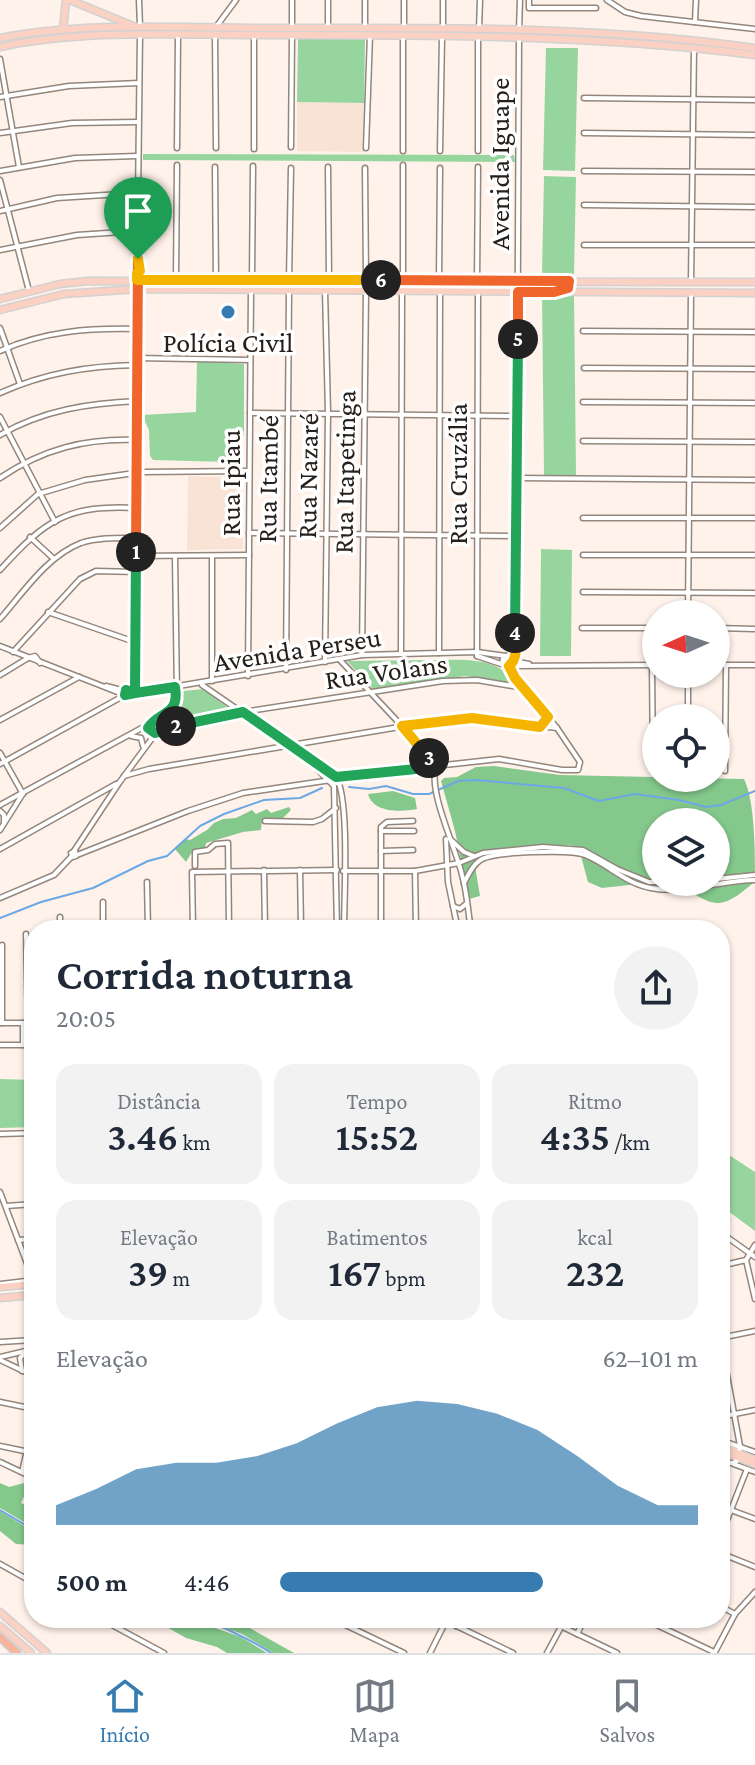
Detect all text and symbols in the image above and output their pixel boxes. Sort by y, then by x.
street label: Avenida Iguape [484,78,515,250]
pin [104,177,172,259]
icon: arrive [116,189,160,233]
pin: 6 [361,260,401,300]
text: 6 [375,267,387,292]
marker: Polícia Civil [219,303,237,321]
pin: 5 [498,319,538,359]
text: 5 [513,326,523,351]
place label: Polícia Civil [163,327,293,358]
street label: Rua Itapetinga [328,390,361,554]
street label: Rua Cruzália [442,403,473,545]
street label: Rua Nazaré [291,413,324,539]
street label: Rua Itambé [251,415,284,543]
street label: Rua Ipiau [215,430,246,536]
pin: 1 [116,532,156,572]
text: 1 [132,539,140,564]
north arrow [642,600,730,688]
map controls [642,600,730,896]
pin: 4 [495,613,535,653]
text: 4 [509,620,521,645]
street label: Avenida Perseu [211,621,383,678]
street label: Rua Volans [323,648,449,695]
button: locate [642,704,730,792]
pin: 2 [156,706,196,746]
text: 2 [170,713,182,738]
pin: 3 [409,738,449,778]
text: 3 [424,745,434,770]
button: layers [642,808,730,896]
button: share [614,946,698,1030]
text: Corrida noturna [56,950,353,998]
text: 20:05 [56,1004,116,1033]
text: Distância [117,1089,201,1114]
text: Tempo [347,1089,407,1114]
text: Ritmo [568,1089,622,1114]
text: 3.46 [107,1114,178,1159]
text: 15:52 [336,1114,418,1159]
text: 4:35 [540,1114,610,1159]
text: km [178,1130,211,1155]
text: /km [610,1130,650,1155]
text: Elevação [120,1225,198,1250]
text: Batimentos [326,1225,428,1250]
text: kcal [577,1225,613,1250]
text: 39 [128,1250,168,1295]
text: 167 [328,1250,381,1295]
text: 232 [566,1250,624,1295]
text: m [168,1266,190,1291]
text: bpm [381,1266,426,1291]
text: Elevação [56,1344,148,1373]
text: 62–101 m [602,1344,698,1373]
text: 500 m [56,1568,127,1597]
text: 4:46 [184,1568,230,1597]
tab: Início [100,1674,150,1747]
tab: Mapa [350,1674,400,1747]
tab: Salvos [599,1674,655,1747]

